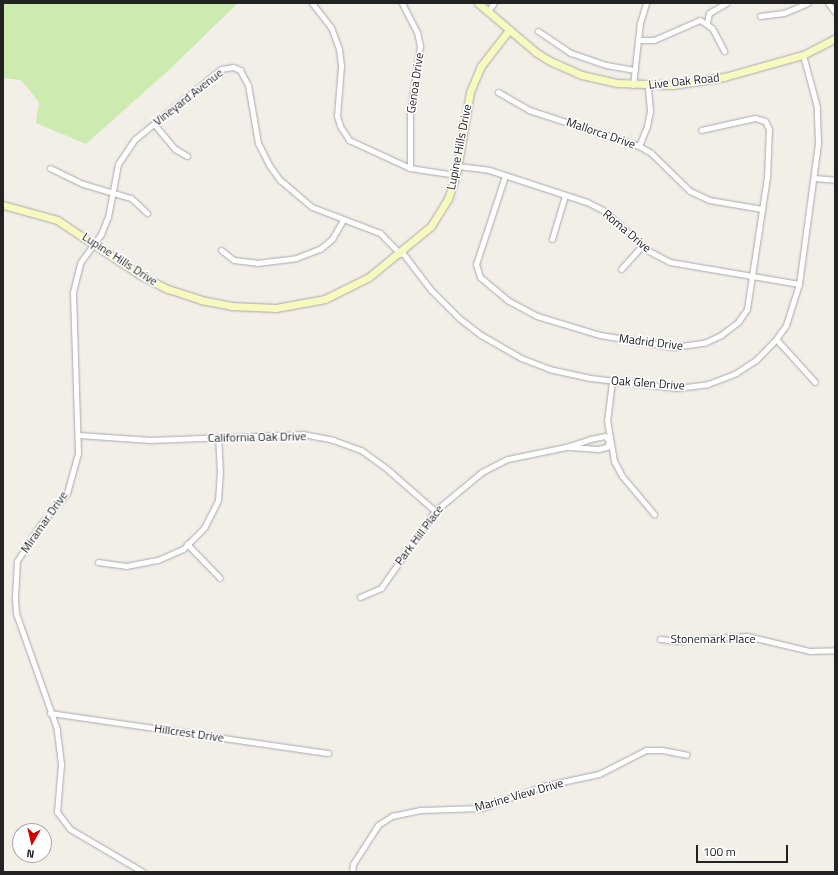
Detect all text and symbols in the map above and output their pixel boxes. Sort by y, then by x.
street label: Genoa Drive [404,52,426,114]
street label: Vineyard Avenue [150,65,226,129]
street label: Live Oak Road [648,70,720,92]
street label: Lupine Hills Drive [444,103,474,191]
street label: Mallorca Drive [565,114,637,152]
street label: Roma Drive [600,207,654,255]
street label: Lupine Hills Drive [80,229,160,289]
street label: Madrid Drive [618,331,684,353]
street label: Oak Glen Drive [611,373,685,393]
street label: California Oak Drive [208,429,306,445]
street label: Miramar Drive [17,488,71,556]
street label: Park Hill Place [392,502,446,568]
street label: Stonemark Place [670,632,756,646]
street label: Hillcrest Drive [153,721,225,745]
street label: Marine View Drive [473,775,565,815]
north arrow [12,823,52,863]
scale bar [698,837,790,863]
text: 100 m [703,842,736,861]
text: N [26,845,35,862]

